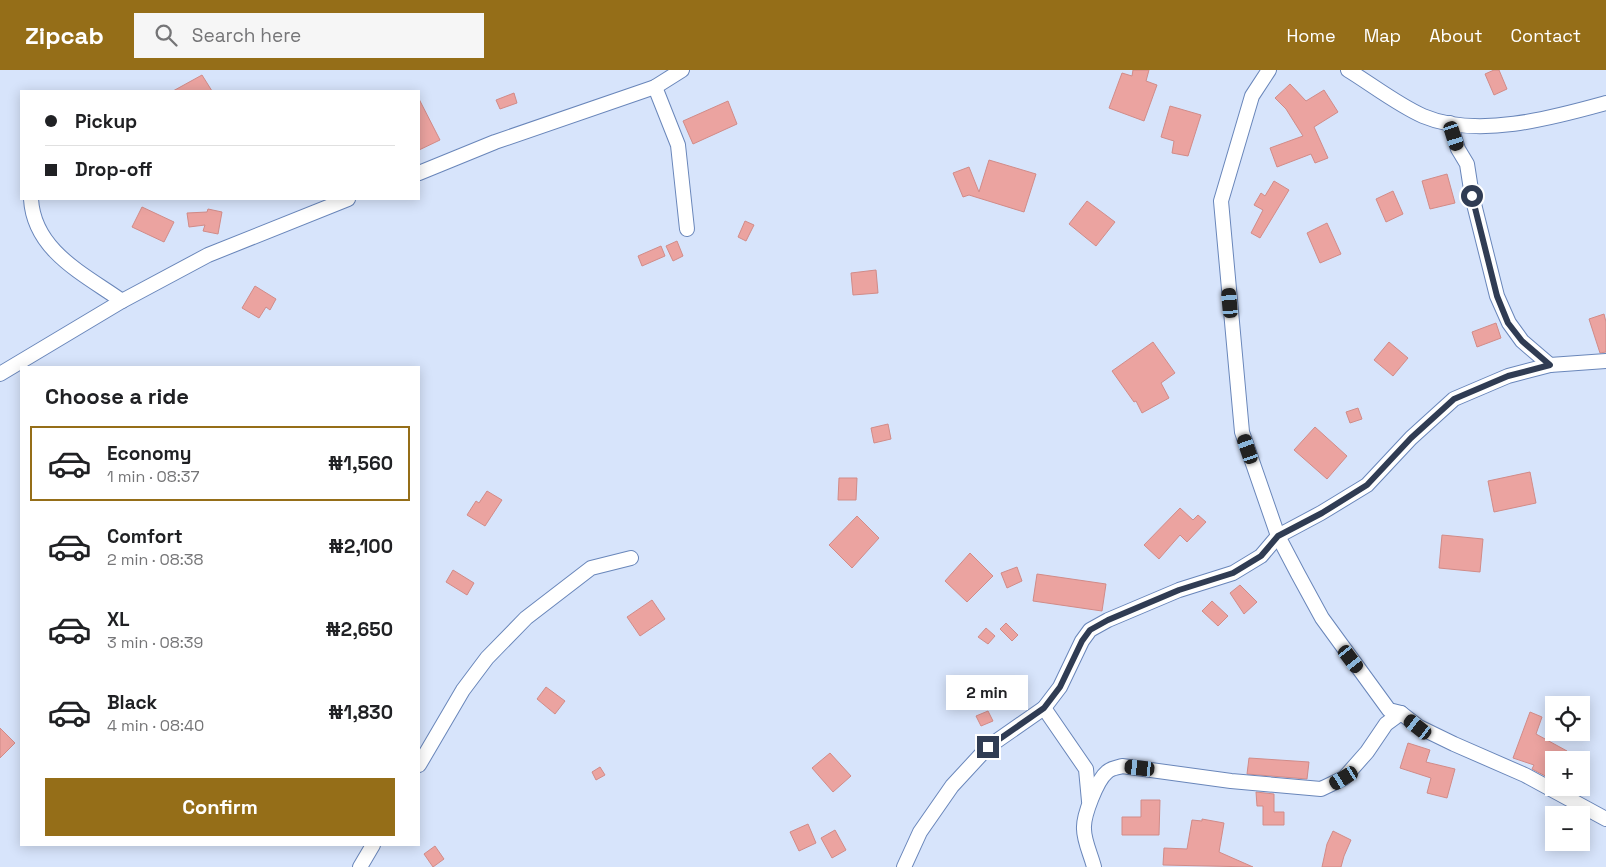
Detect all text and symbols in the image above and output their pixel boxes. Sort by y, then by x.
search box [134,13,484,58]
text: Zipcab [25,20,104,51]
icon: search [152,21,180,49]
text: Search here [192,23,301,48]
text: Home [1287,24,1336,47]
text: Map [1364,24,1401,47]
text: About [1429,24,1483,47]
text: Contact [1511,24,1581,47]
text: Pickup [75,109,137,134]
car [1442,119,1465,153]
text: Drop-off [75,157,153,182]
route start [1461,185,1483,207]
car [1221,287,1238,319]
text: Choose a ride [45,382,189,410]
car [1236,432,1259,466]
icon: car [47,441,92,486]
text: Economy [107,441,191,466]
text: ₦1,560 [328,451,393,476]
text: 1 min · 08:37 [107,466,199,487]
icon: car [47,524,92,569]
text: Comfort [107,524,183,549]
text: ₦2,100 [329,534,393,559]
text: 2 min · 08:38 [107,549,203,570]
icon: car [47,607,92,652]
text: XL [107,607,130,632]
text: ₦2,650 [326,617,393,642]
text: 3 min · 08:39 [107,632,203,653]
car [1335,643,1366,675]
callout: 2 min [947,674,1029,710]
text: 2 min [966,682,1008,703]
icon: car [47,690,92,735]
text: Black [107,690,157,715]
map controls [1545,696,1590,851]
button: locate [1545,696,1590,741]
text: ₦1,830 [328,700,393,725]
car [1401,712,1434,742]
text: 4 min · 08:40 [107,715,204,736]
route end [977,736,999,758]
button: + [1545,751,1590,796]
car [1124,759,1155,777]
car [1327,764,1360,792]
button: Confirm [45,778,395,836]
button: − [1545,806,1590,851]

